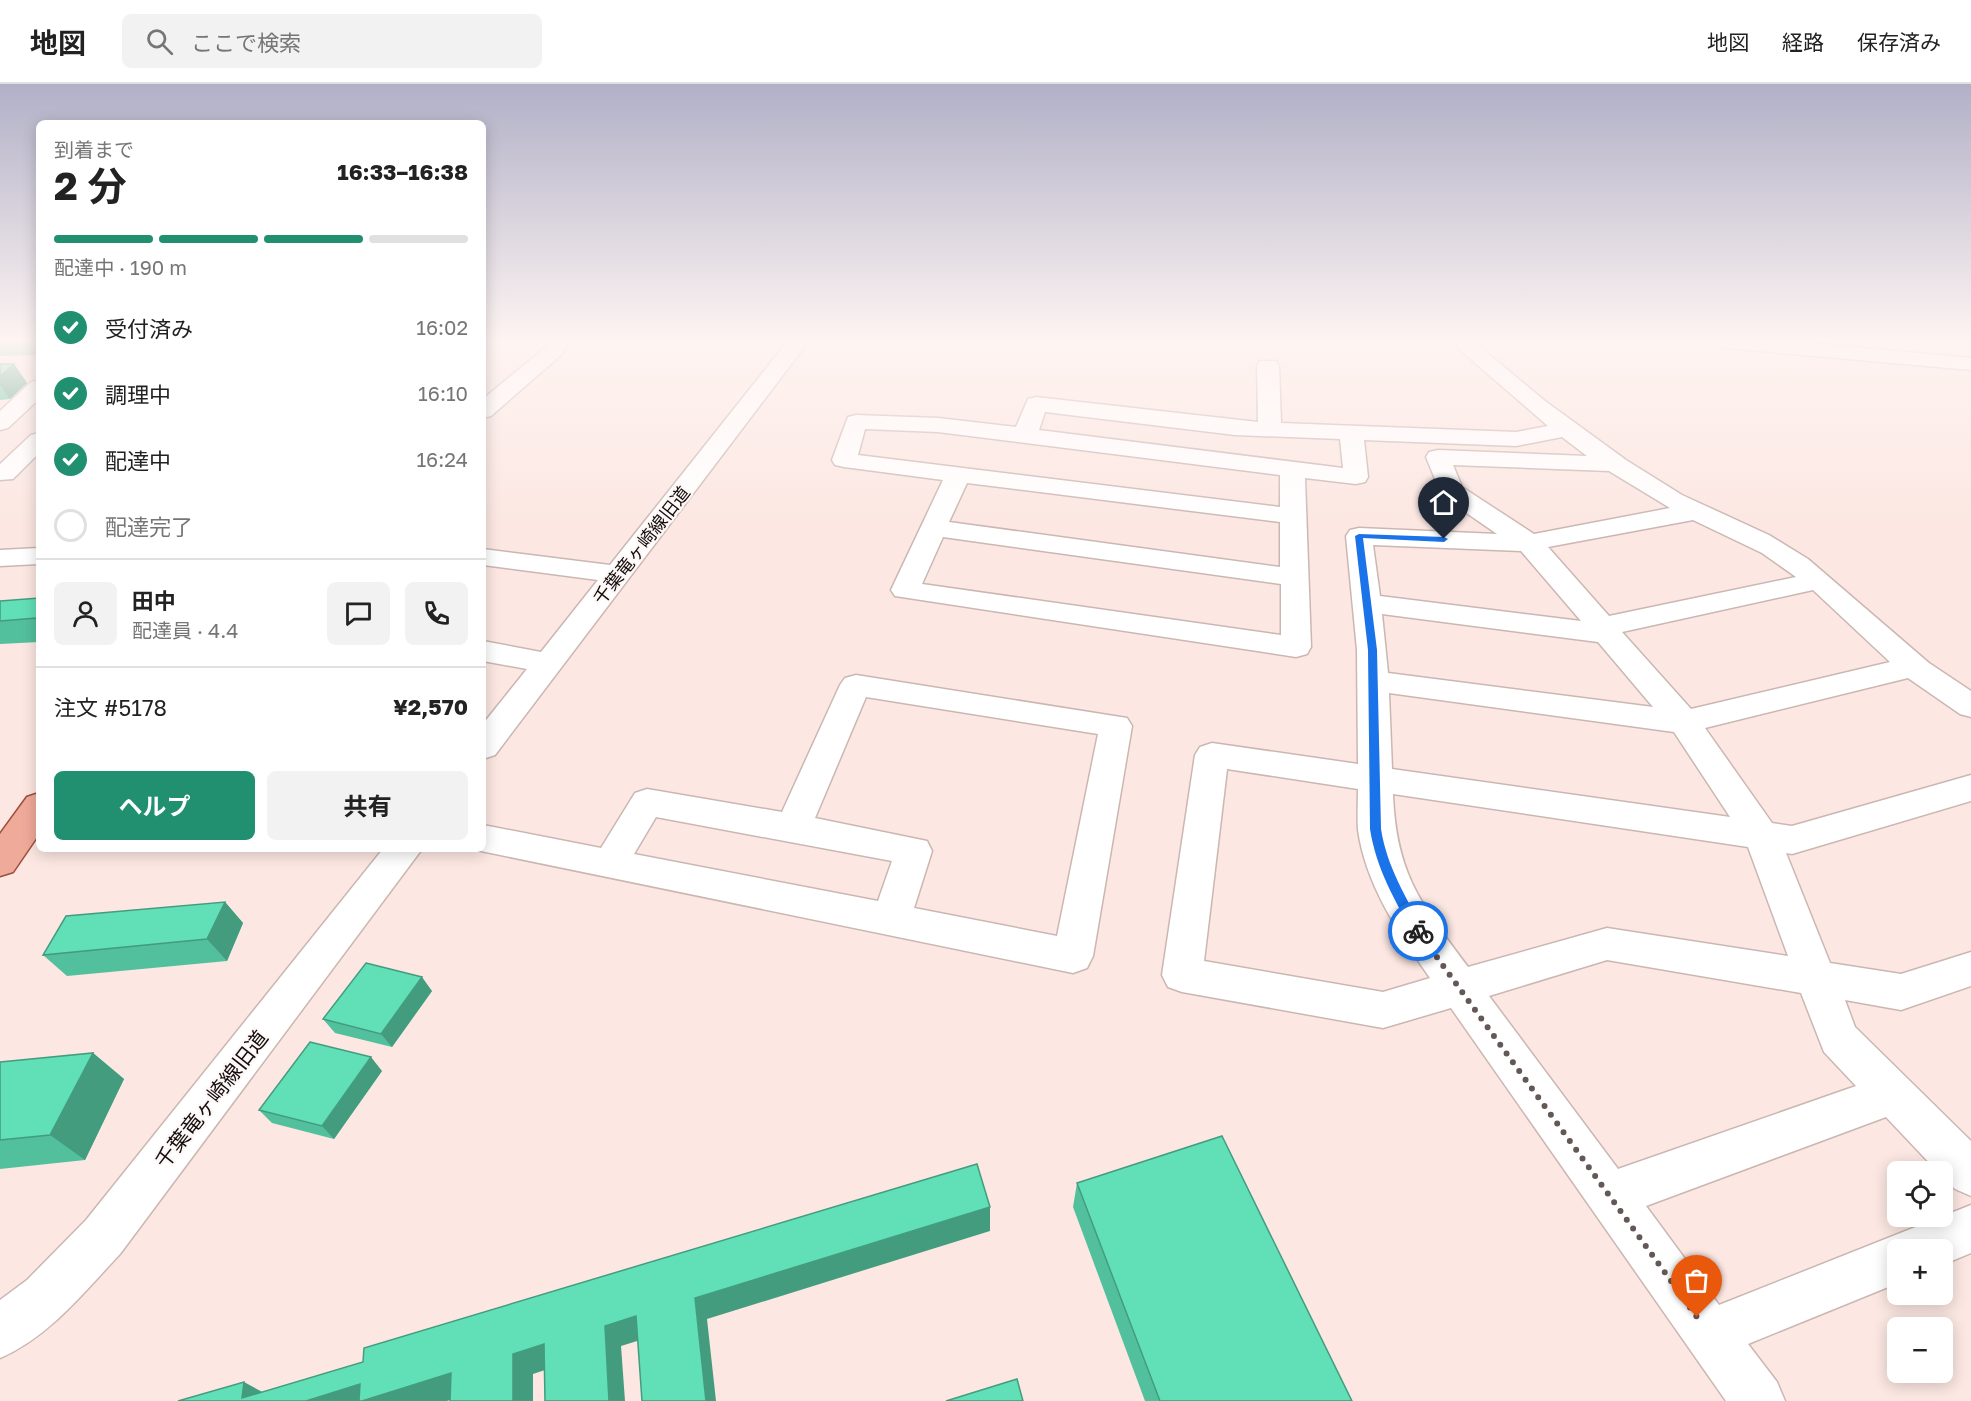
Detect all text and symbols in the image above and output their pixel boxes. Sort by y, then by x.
search box [122,14,542,68]
icon: search [143,25,176,58]
text: 地図 [30,26,86,59]
text: ここで検索 [191,29,301,56]
text: 地図 [1707,29,1749,55]
text: 経路 [1782,29,1824,55]
text: 保存済み [1857,29,1941,55]
text: 到着まで [54,137,134,161]
text: 16:33–16:38 [337,158,468,185]
text: 2 分 [54,162,127,209]
text: 配達中 · 190 m [54,255,187,279]
icon: check [54,311,87,344]
text: 受付済み [105,315,193,342]
text: 16:02 [416,315,468,339]
icon: check [54,377,87,410]
text: 調理中 [105,381,171,408]
text: 16:10 [418,381,468,405]
icon: check [54,443,87,476]
text: 配達中 [105,447,171,474]
text: 16:24 [416,447,468,471]
pin [1418,477,1469,539]
street label: 千葉竜ヶ崎線旧道 [588,481,694,609]
icon: home [1427,486,1460,519]
text: 配達完了 [105,513,193,540]
button: person [54,582,117,645]
button: chat [327,582,390,645]
button: phone [405,582,468,645]
text: 田中 [132,587,176,614]
text: 配達員 · 4.4 [132,618,238,642]
text: ¥2,570 [393,693,468,720]
text: 注文 #5178 [54,694,167,721]
button: ヘルプ [54,771,255,840]
button: 共有 [267,771,468,840]
courier [1388,901,1448,961]
icon: bike [1402,915,1435,948]
street label: 千葉竜ヶ崎線旧道 [149,1025,273,1173]
map controls [1887,1161,1953,1383]
button: locate [1887,1161,1953,1227]
button: + [1887,1239,1953,1305]
pin [1671,1255,1722,1317]
icon: bag [1680,1264,1713,1297]
button: − [1887,1317,1953,1383]

